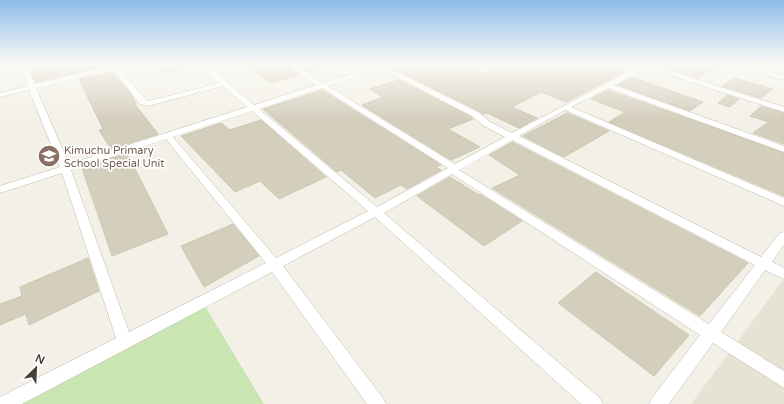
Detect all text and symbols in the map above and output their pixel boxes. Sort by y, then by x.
school or university icon: Kimuchu Primary School Special Unit [36,143,62,169]
place label: Kimuchu Primary School Special Unit [64,144,164,170]
north arrow [16,348,56,388]
text: N [33,352,47,367]

